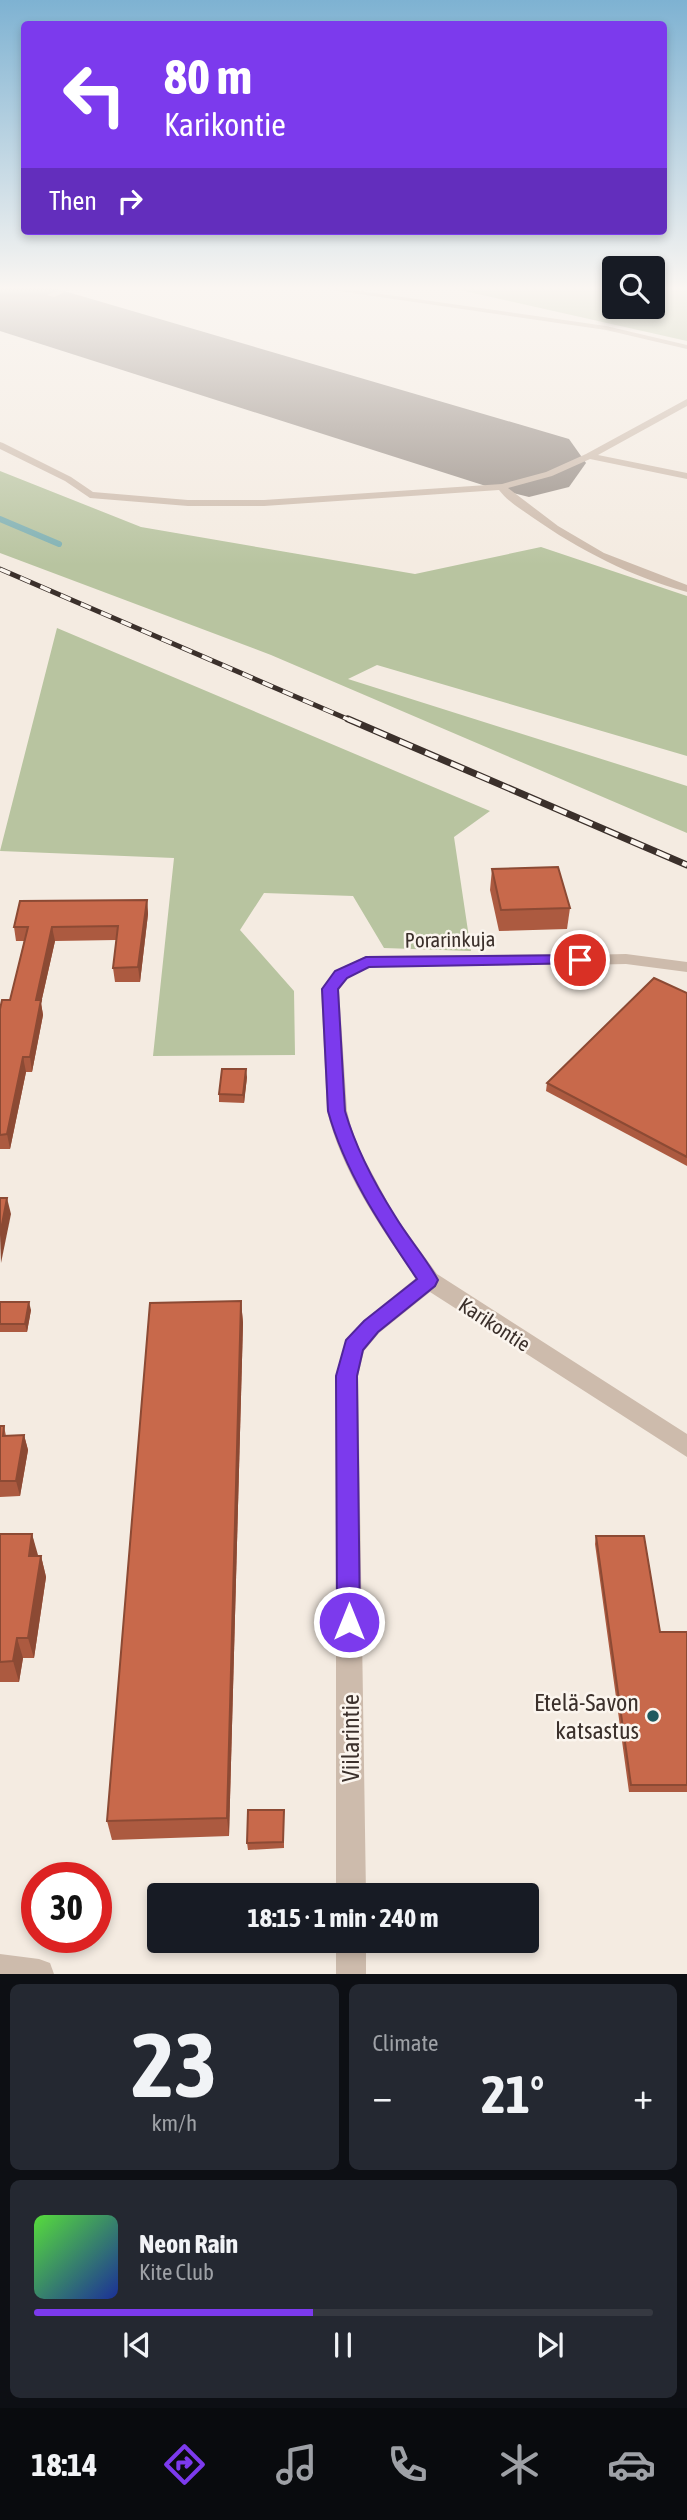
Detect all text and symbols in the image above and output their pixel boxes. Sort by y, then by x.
text: 80 m [164,48,252,104]
icon: left [49,49,140,140]
text: Karikontie [164,106,286,143]
icon: right [111,182,149,220]
text: Then [49,186,97,216]
map controls [602,256,665,319]
button: search [602,256,665,319]
street label: Porarinkuja [404,926,496,952]
pin [550,930,610,990]
icon: arrive [561,941,599,979]
street label: Karikontie [455,1292,535,1356]
position arrow [312,1585,386,1659]
place label: Etelä-Savon katsastus [534,1689,639,1744]
street label: Viilarintie [337,1694,364,1782]
marker: Etelä-Savon katsastus [645,1708,661,1724]
speed limit sign: 30 [21,1862,112,1953]
text: 18:15 · 1 min · 240 m [248,1903,438,1933]
text: 23 [131,2012,217,2116]
text: Climate [373,2030,438,2056]
text: 21° [481,2064,544,2124]
text: − [373,2074,392,2117]
text: + [633,2074,653,2117]
text: km/h [151,2110,197,2136]
text: Neon Rain [139,2229,238,2259]
text: Kite Club [139,2259,214,2285]
icon: previous [118,2326,156,2364]
icon: pause [324,2326,362,2364]
icon: next [531,2326,569,2364]
icon: directions [160,2440,209,2489]
icon: music [272,2440,321,2489]
icon: phone [383,2440,432,2489]
icon: climate [495,2440,544,2489]
icon: car [607,2440,656,2489]
text: 18:14 [31,2446,97,2483]

